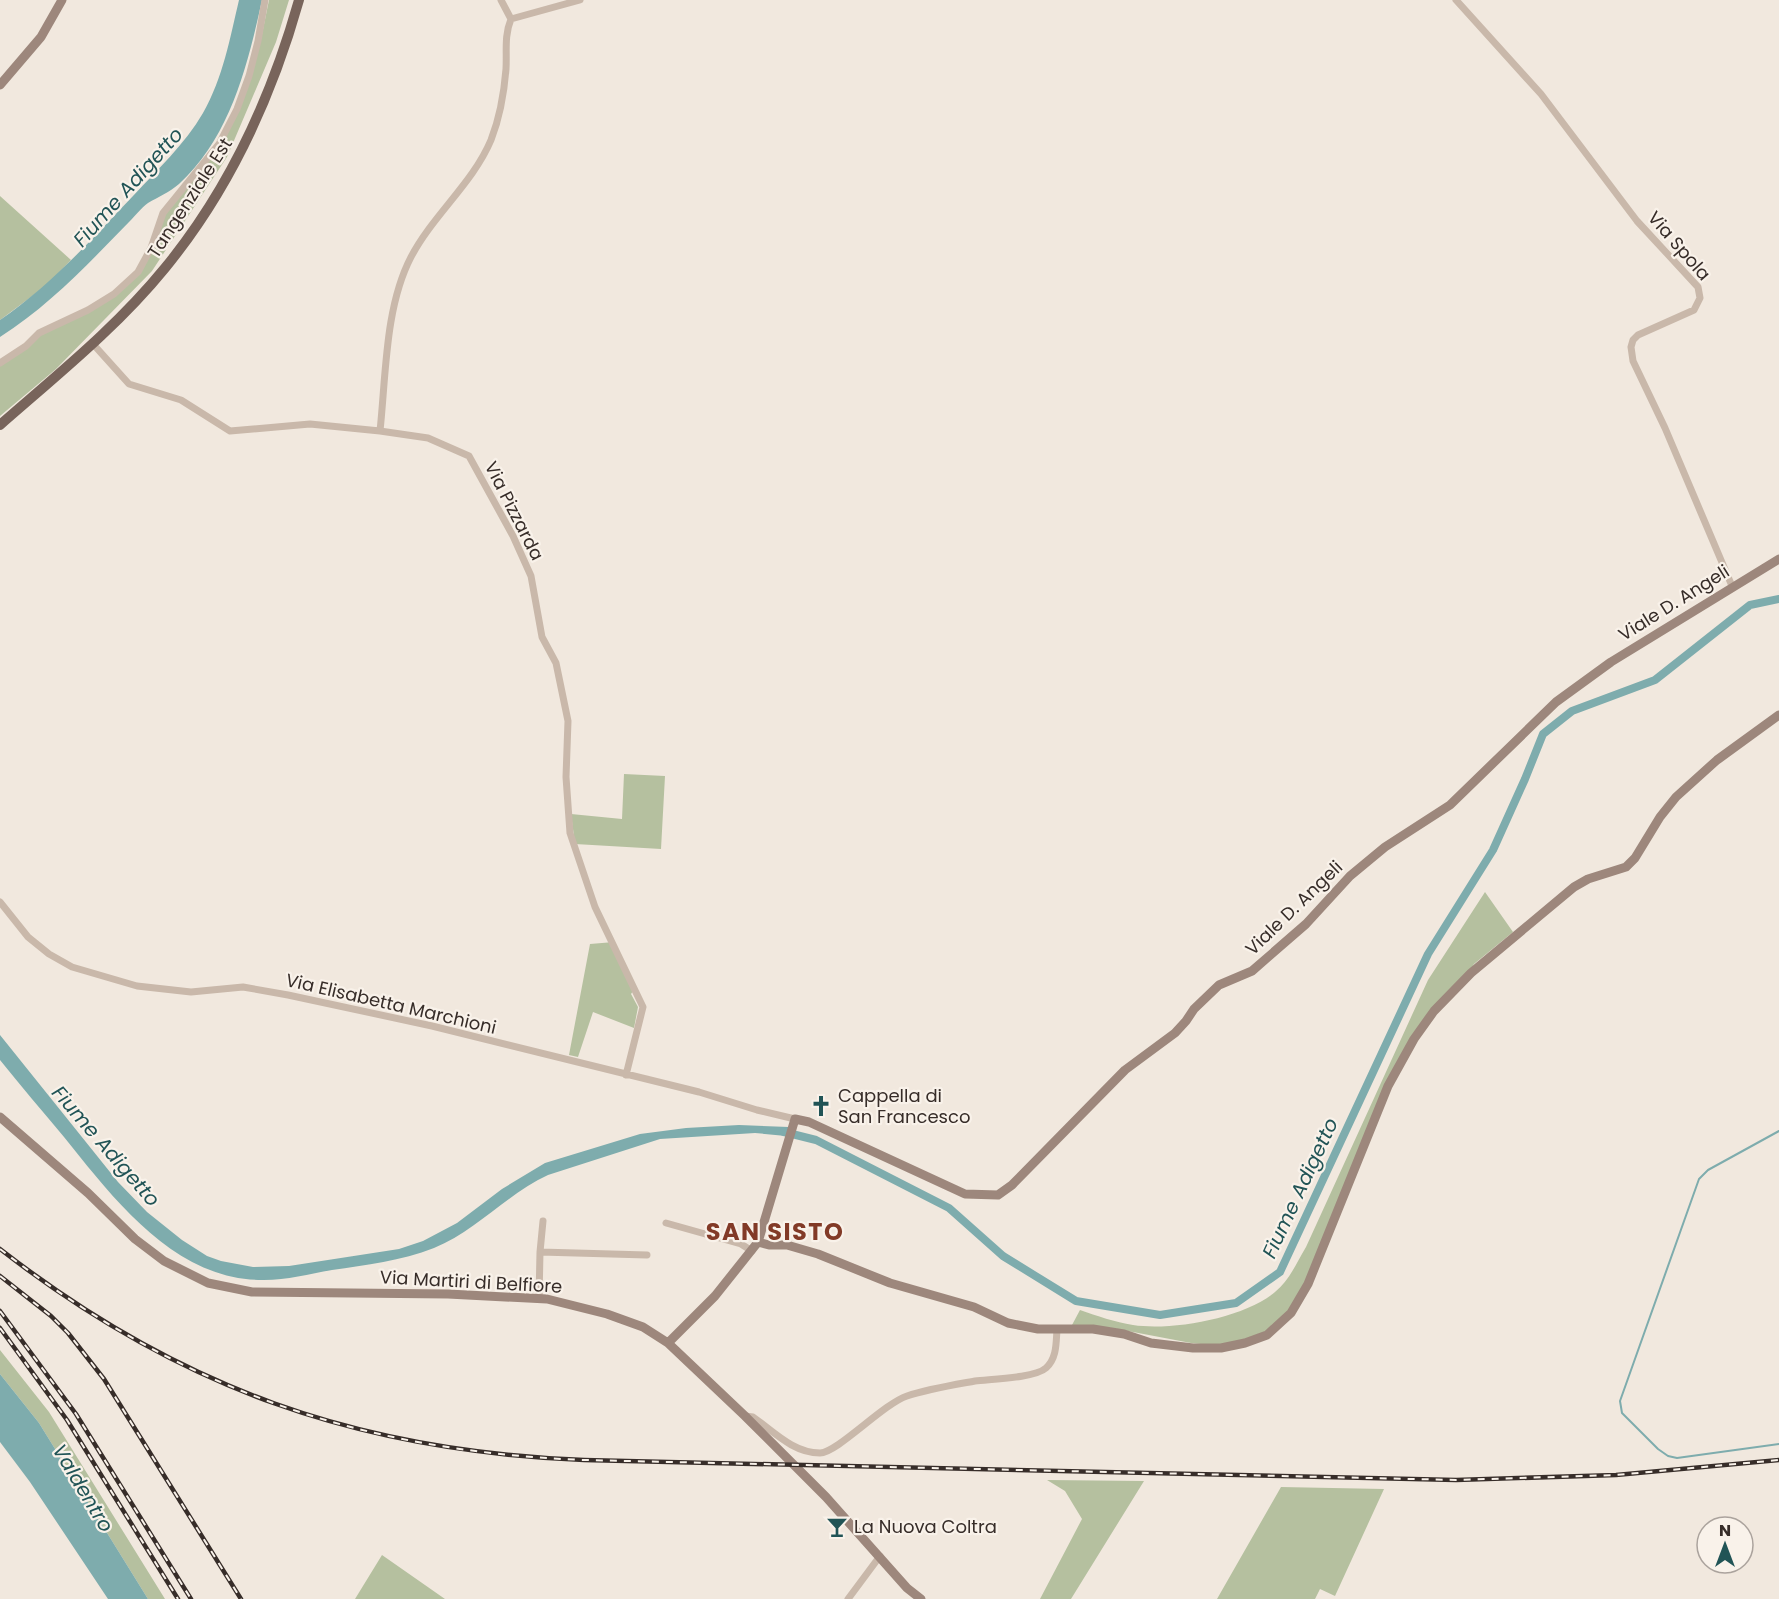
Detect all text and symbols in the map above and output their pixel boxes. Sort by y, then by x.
water label: Fiume Adigetto [67,121,189,253]
street label: Tangenziale Est [141,133,238,263]
street label: Via Spola [1642,206,1717,286]
street label: Via Pizzarda [479,457,550,565]
street label: Viale D. Angeli [1614,559,1734,647]
street label: Viale D. Angeli [1240,855,1348,961]
street label: Via Elisabetta Marchioni [283,967,499,1040]
water label: Fiume Adigetto [46,1079,166,1213]
place label: Cappella di San Francesco [838,1083,970,1129]
church icon: Cappella di San Francesco [809,1094,833,1118]
water label: Fiume Adigetto [1255,1113,1345,1263]
district label: SAN SISTO [706,1215,844,1248]
street label: Via Martiri di Belfiore [379,1264,563,1299]
water label: Valdentro [46,1439,120,1537]
place label: La Nuova Coltra [854,1514,997,1539]
bar icon: La Nuova Coltra [825,1515,849,1539]
north arrow [1695,1515,1755,1575]
text: N [1719,1519,1731,1542]

